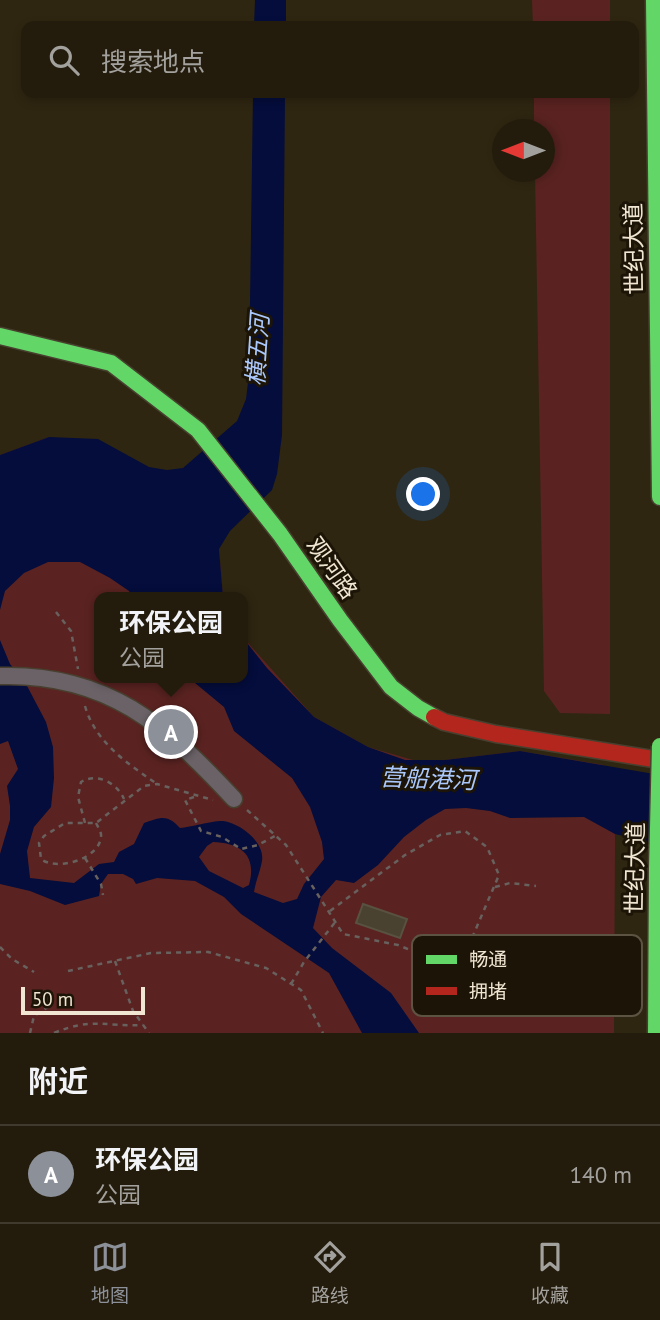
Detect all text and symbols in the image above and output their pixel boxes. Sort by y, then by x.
search box [21,21,639,98]
icon: search [45,41,83,79]
text: 搜索地点 [101,45,205,78]
north arrow [492,119,555,182]
street label: 世纪大道 [618,203,649,295]
water label: 横五河 [240,309,276,387]
your location [406,477,440,511]
street label: 观河路 [301,531,364,604]
popup [94,592,248,683]
text: 环保公园 [119,606,223,639]
text: 公园 [119,643,165,672]
pin: A [148,706,194,758]
water label: 营船港河 [380,761,481,796]
street label: 世纪大道 [619,822,650,914]
legend [412,935,642,1016]
text: 畅通 [469,947,507,971]
text: 拥堵 [469,979,507,1003]
scale bar [21,984,145,1016]
text: 50 m [32,987,73,1011]
text: 附近 [28,1061,88,1100]
text: 环保公园 [95,1143,199,1176]
text: A [44,1160,58,1189]
text: 140 m [570,1160,632,1189]
text: 公园 [95,1180,141,1209]
tab: 地图 [91,1238,129,1307]
tab: 路线 [311,1238,349,1307]
tab: 收藏 [531,1238,569,1307]

